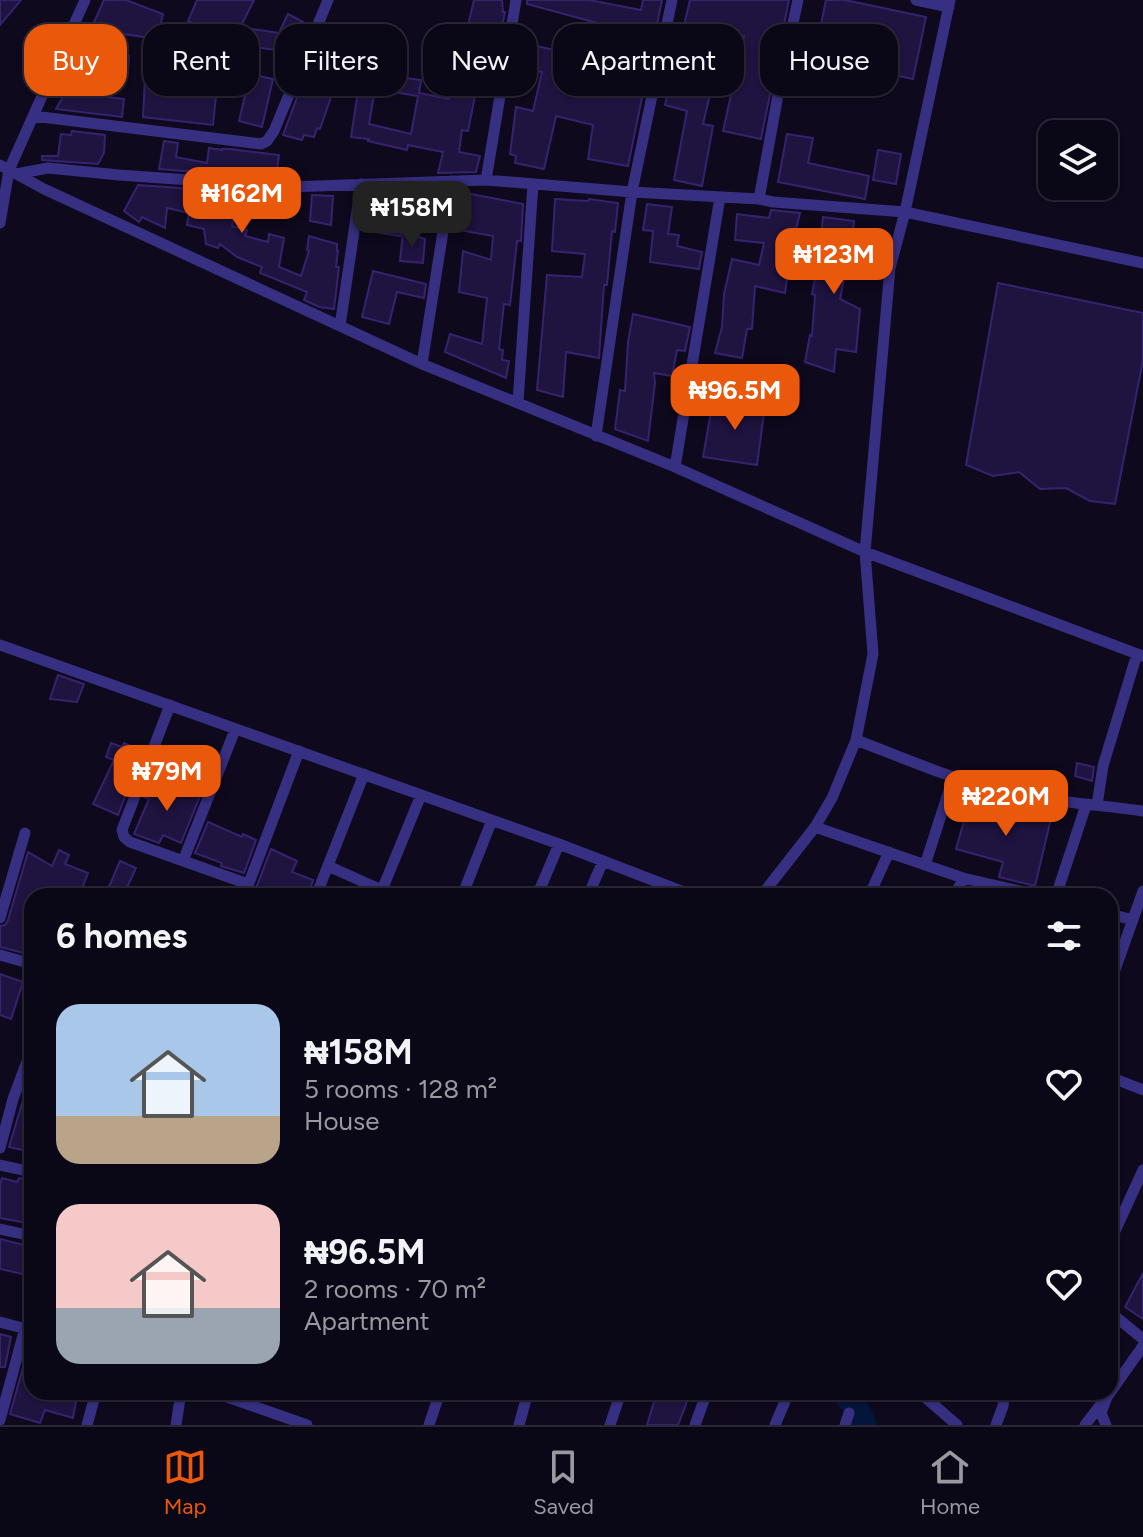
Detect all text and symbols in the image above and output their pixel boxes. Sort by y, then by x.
chip: Buy [24,24,127,96]
chip: Rent [143,24,259,96]
chip: Filters [275,24,407,96]
chip: New [423,24,537,96]
chip: Apartment [553,24,744,96]
chip: House [760,24,898,96]
map controls [1038,120,1118,200]
button: layers [1038,120,1118,200]
pin: ₦162M [186,167,298,235]
text: ₦162M [201,177,283,209]
pin: ₦158M [356,181,468,249]
text: ₦158M [370,191,454,223]
pin: ₦123M [778,228,890,296]
text: ₦123M [793,238,875,270]
pin: ₦96.5M [670,364,800,432]
text: ₦96.5M [689,374,781,406]
pin: ₦79M [120,745,214,813]
text: ₦79M [132,755,202,787]
pin: ₦220M [950,770,1062,838]
text: ₦220M [962,780,1050,812]
icon: filters [1042,914,1086,958]
text: 6 homes [56,916,187,957]
text: ₦158M [304,1032,413,1073]
icon: home [120,1036,216,1132]
icon: heart [1042,1062,1086,1106]
text: 5 rooms · 128 m² [304,1073,497,1105]
text: House [304,1105,379,1137]
text: ₦96.5M [304,1232,425,1273]
icon: home [120,1236,216,1332]
icon: heart [1042,1262,1086,1306]
text: 2 rooms · 70 m² [304,1273,486,1305]
text: Apartment [304,1305,430,1337]
tab: Map [163,1445,207,1520]
tab: Saved [533,1445,594,1520]
tab: Home [920,1445,980,1520]

